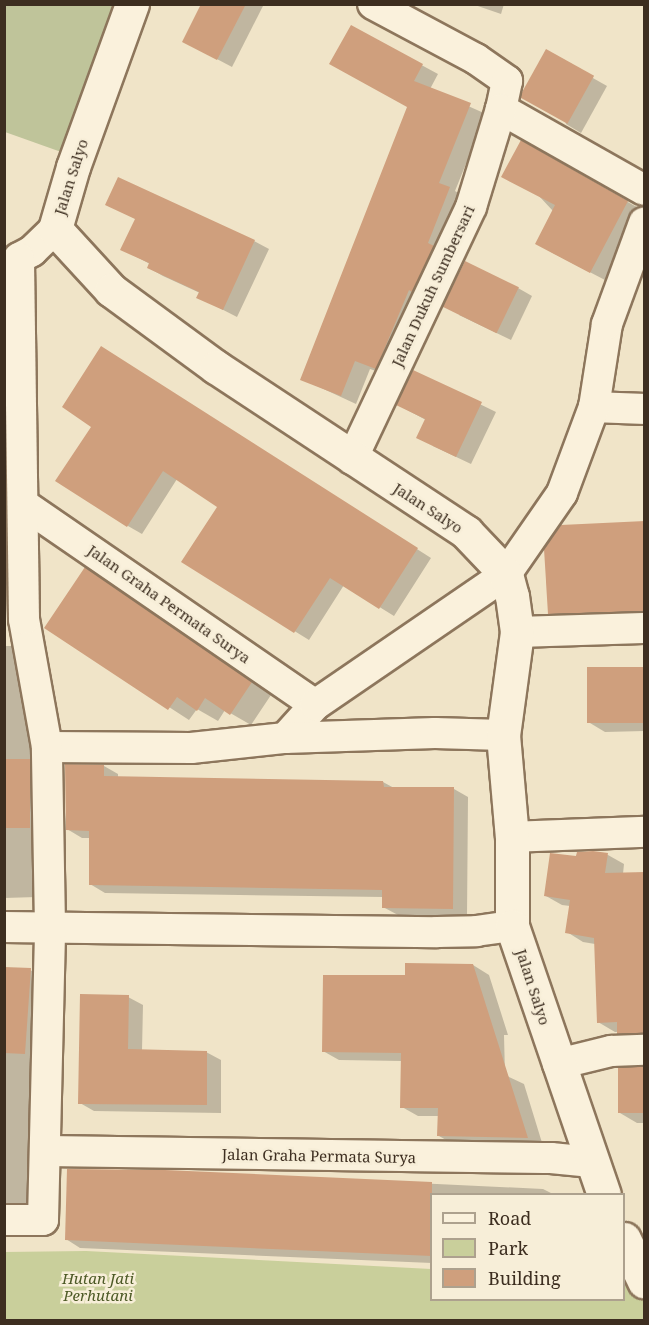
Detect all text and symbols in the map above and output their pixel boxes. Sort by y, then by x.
street label: Jalan Salyo [50,137,92,217]
street label: Jalan Dukuh Sumbersari [388,203,478,369]
street label: Jalan Salyo [390,479,466,537]
street label: Jalan Graha Permata Surya [84,541,254,667]
street label: Jalan Salyo [512,947,554,1027]
street label: Jalan Graha Permata Surya [222,1145,416,1167]
legend [430,1193,625,1301]
text: Road [488,1206,531,1230]
text: Park [488,1236,528,1260]
text: Building [488,1266,561,1290]
park label: Hutan Jati Perhutani [62,1269,134,1304]

